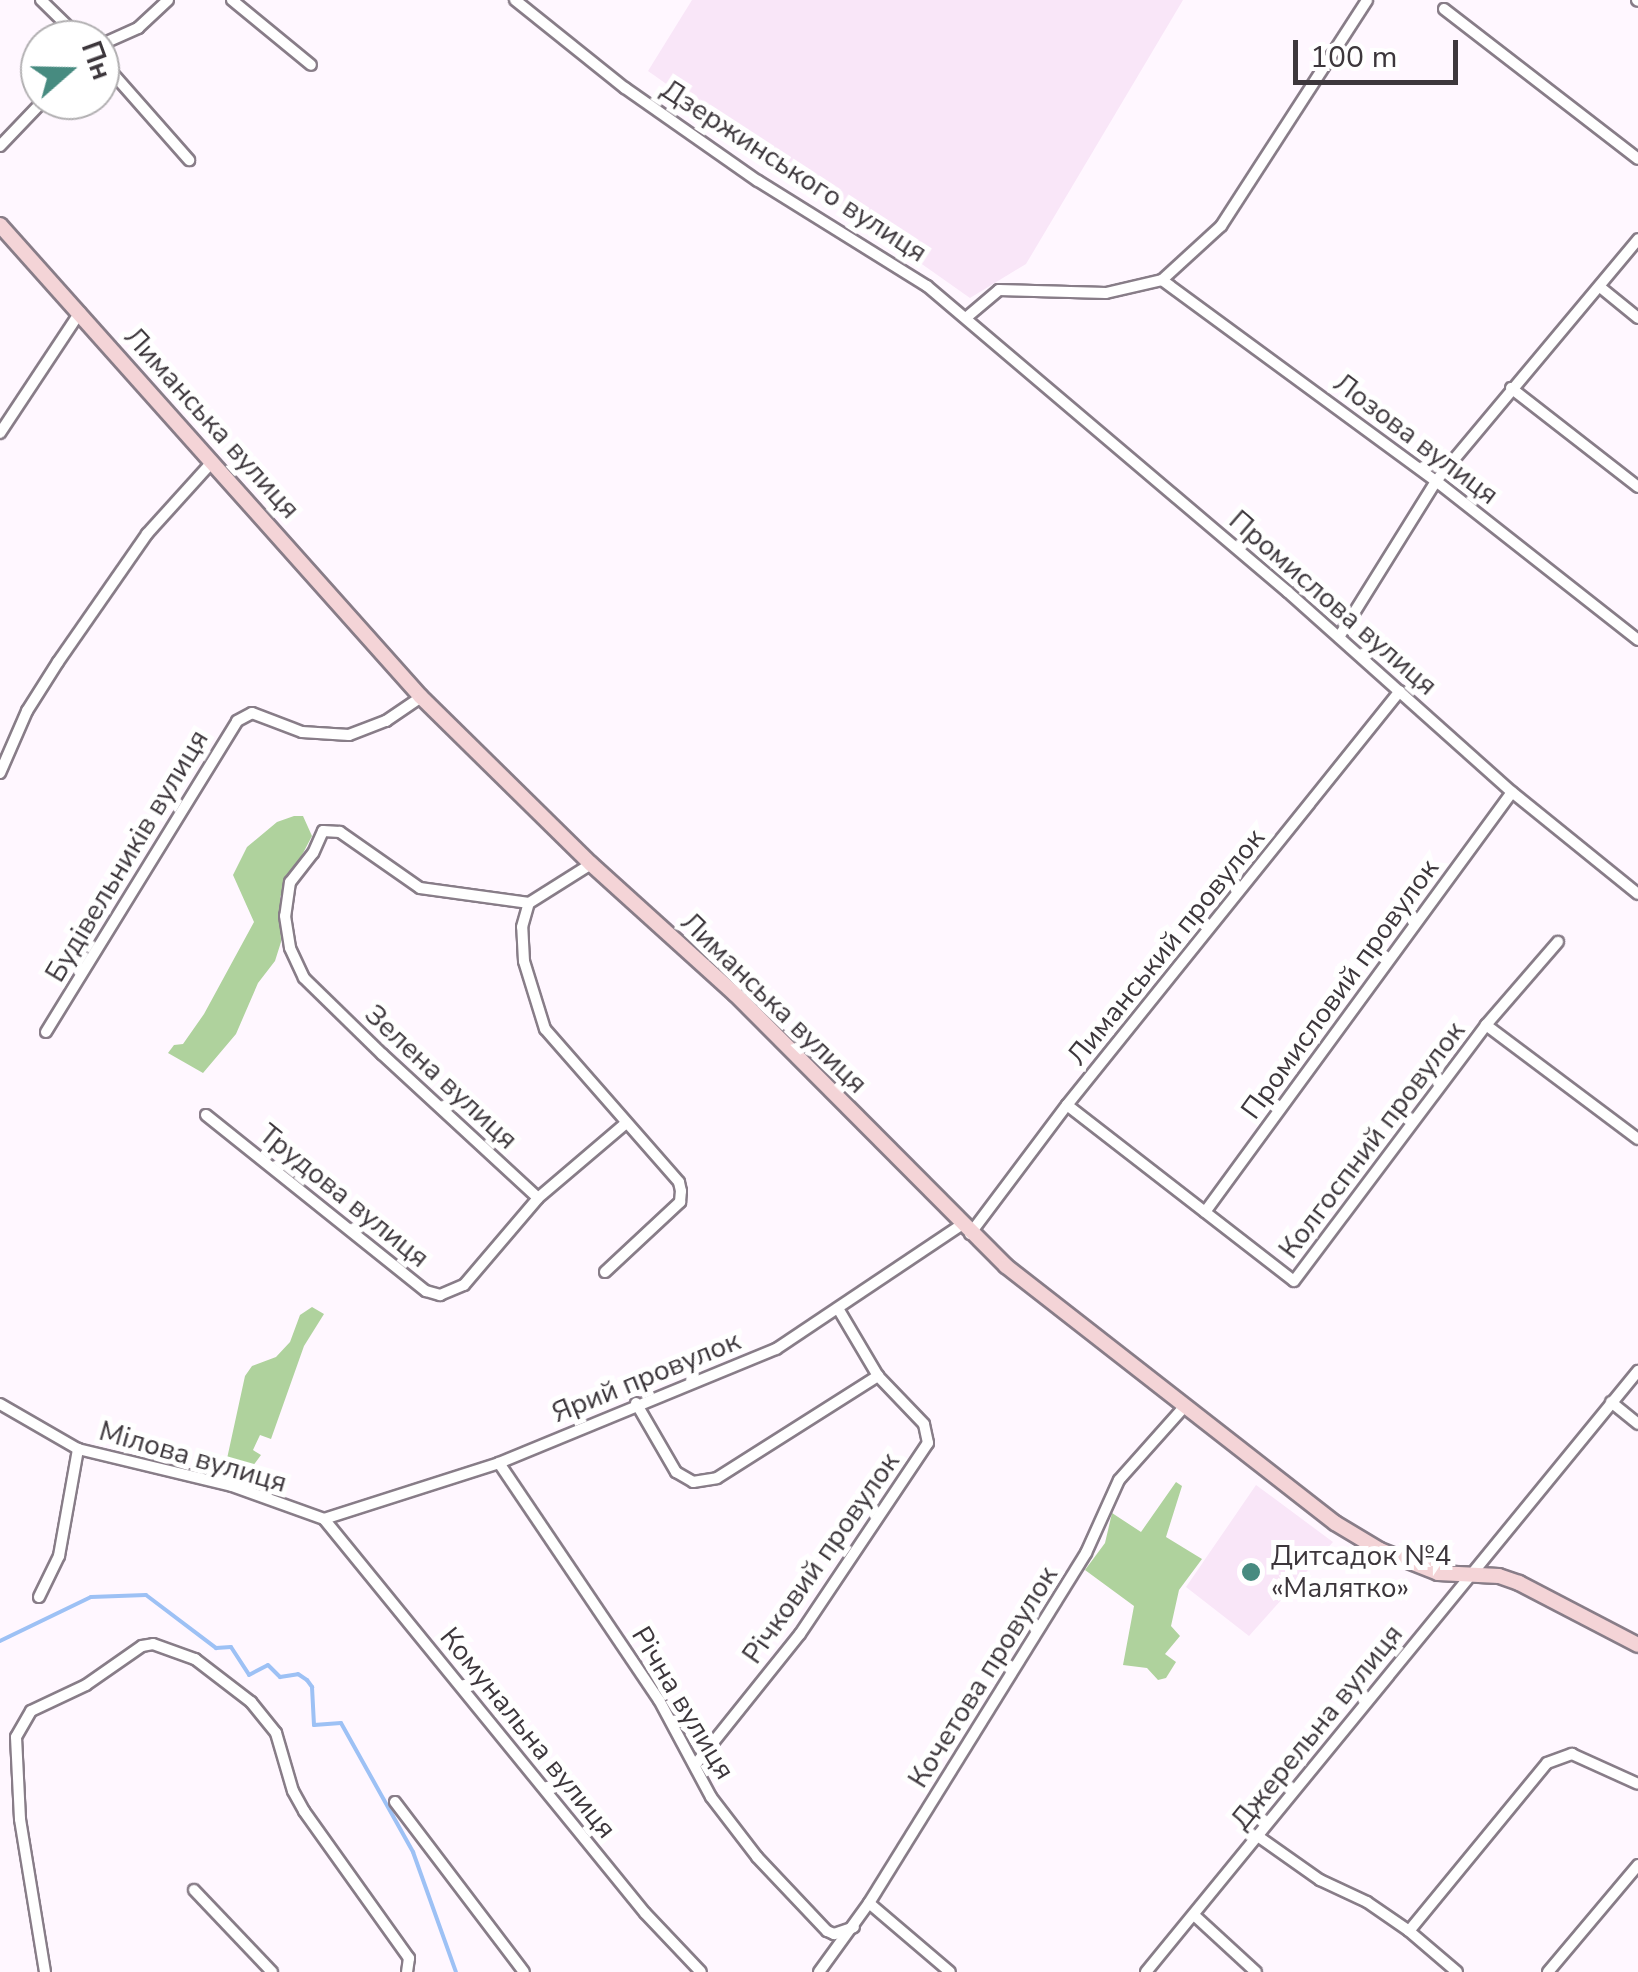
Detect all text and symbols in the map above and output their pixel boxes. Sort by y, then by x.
north arrow [20,20,120,120]
scale bar [1298,20,1463,82]
text: Пн [72,36,121,85]
text: 100 m [1310,37,1397,78]
street label: Дзержинського вулиця [655,73,933,269]
street label: Лиманська вулиця [117,320,307,526]
street label: Лозова вулиця [1327,366,1505,512]
street label: Промислова вулиця [1222,504,1444,702]
street label: Будівельників вулиця [38,724,216,988]
street label: Лиманський провулок [1060,822,1272,1072]
street label: Промисловий провулок [1234,852,1446,1126]
street label: Лиманська вулиця [674,906,874,1100]
street label: Зелена вулиця [358,998,524,1156]
street label: Колгоспний провулок [1272,1015,1472,1265]
street label: Трудова вулиця [252,1117,436,1275]
street label: Ярий провулок [547,1324,745,1430]
street label: Мілова вулиця [95,1414,291,1500]
street label: Річковий провулок [735,1446,907,1670]
place label: Дитсадок №4 «Малятко» [1271,1539,1451,1605]
street label: Кочетова провулок [901,1560,1065,1794]
marker: Дитсадок №4 «Малятко» [1240,1561,1262,1583]
street label: Джерельна вулиця [1224,1618,1410,1836]
street label: Комунальна вулиця [433,1621,623,1845]
street label: Річна вулиця [624,1621,742,1785]

